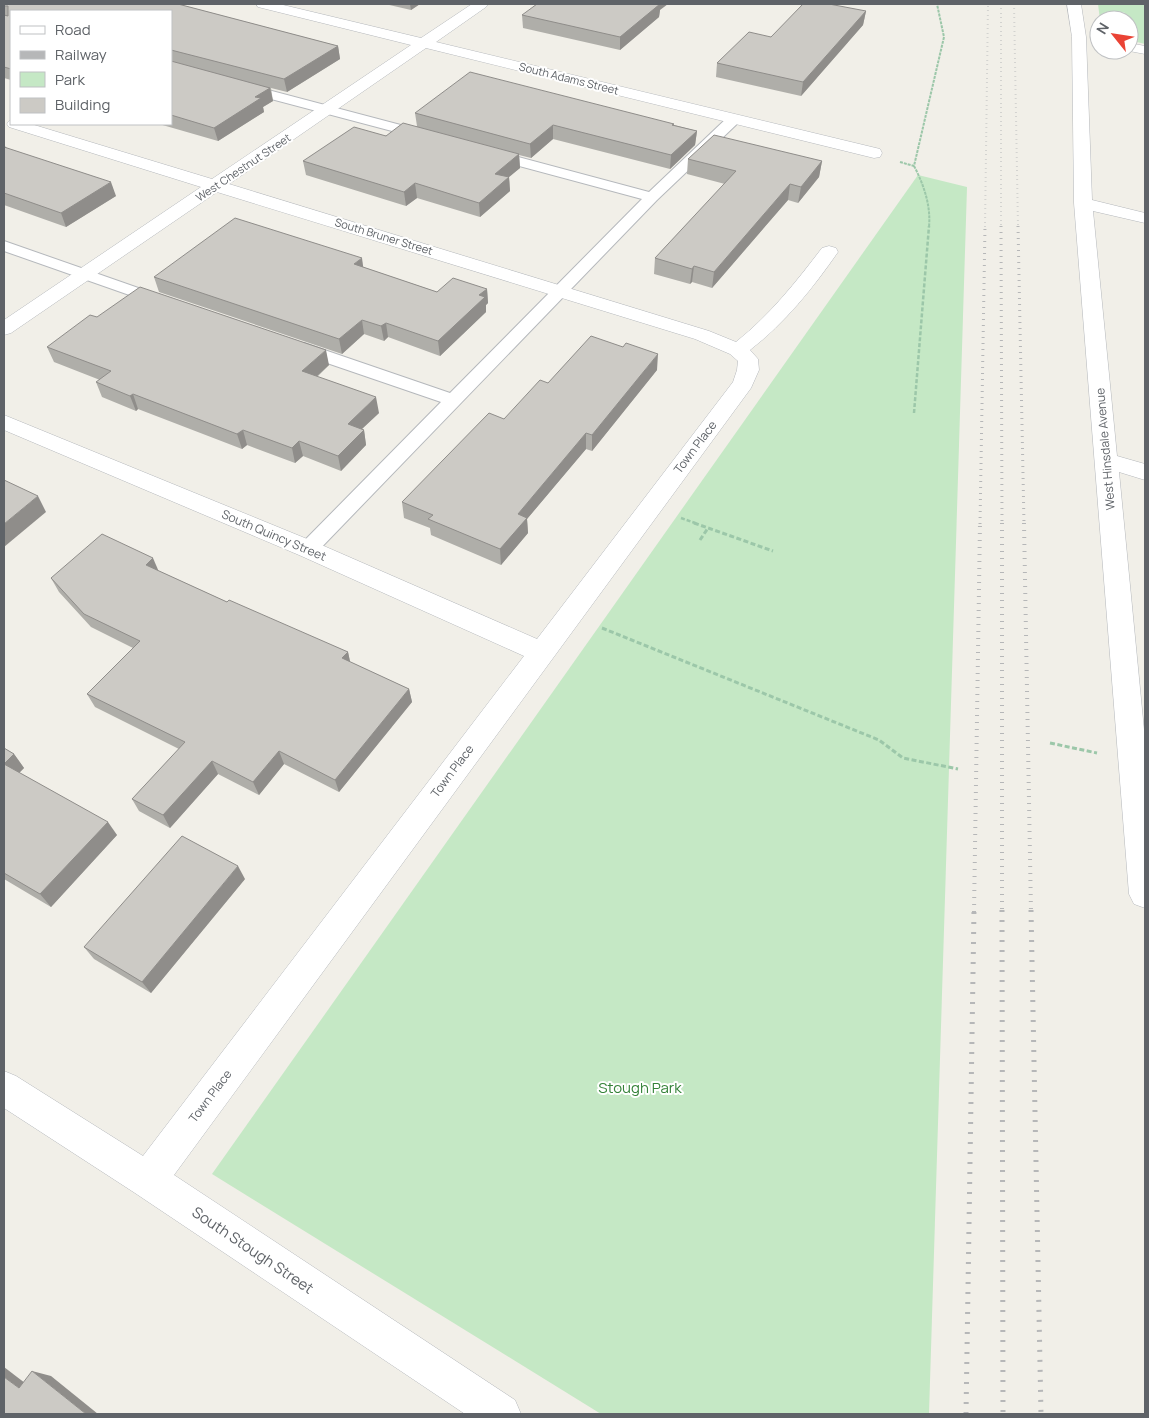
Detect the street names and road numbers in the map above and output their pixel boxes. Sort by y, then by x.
street label: South Adams Street [518,58,620,98]
street label: West Chestnut Street [193,130,293,204]
street label: South Bruner Street [333,214,435,258]
street label: West Hinsdale Avenue [1091,387,1119,511]
street label: Town Place [670,417,720,477]
street label: South Quincy Street [219,505,329,565]
street label: Town Place [427,741,477,801]
street label: Town Place [185,1066,235,1126]
street label: South Stough Street [188,1201,318,1299]

